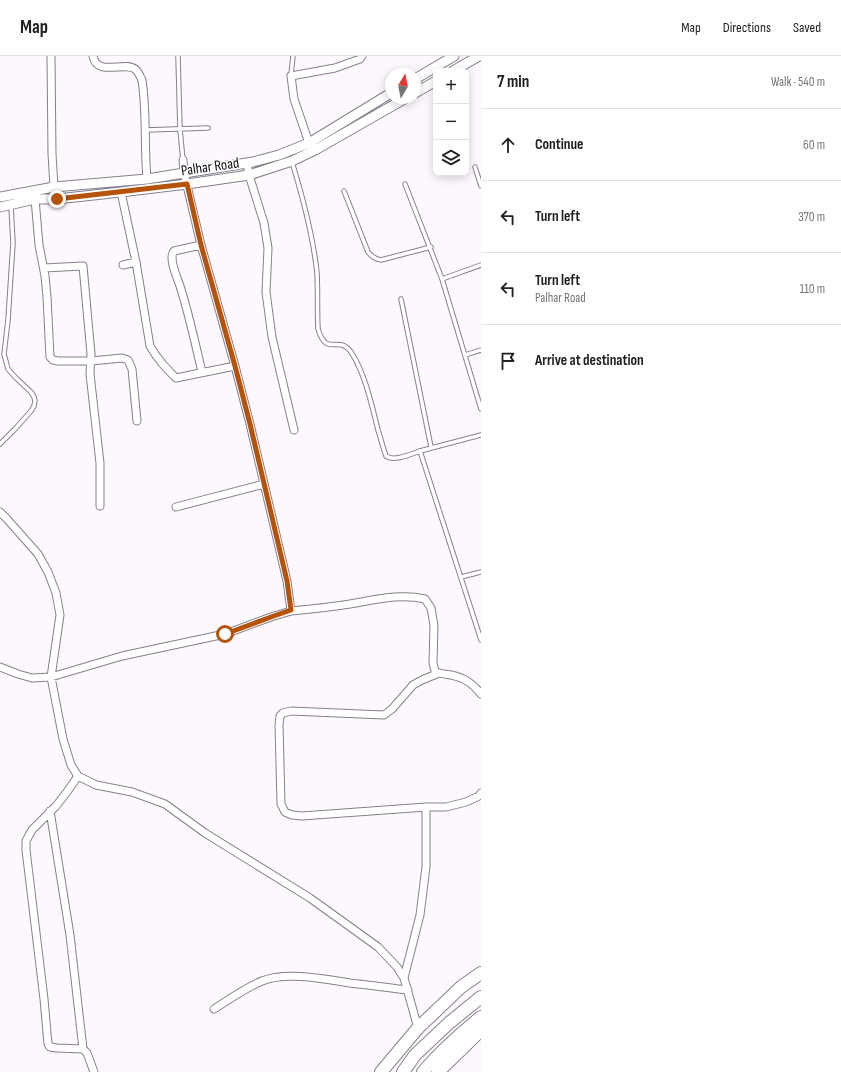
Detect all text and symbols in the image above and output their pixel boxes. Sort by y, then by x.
text: Map [20,16,48,39]
text: Map [681,19,701,36]
text: Directions [723,19,771,36]
text: Saved [793,19,821,36]
north arrow [385,68,421,104]
map controls [433,68,469,176]
button: + [433,68,469,104]
text: 7 min [497,72,529,92]
text: Walk · 540 m [771,74,825,90]
button: − [433,104,469,140]
icon: ahead [497,134,519,156]
text: Continue [535,135,584,154]
text: 60 m [803,137,825,153]
button: layers [433,140,469,176]
street label: Palhar Road [180,154,240,180]
route end [48,190,66,208]
icon: left [497,206,519,228]
text: Turn left [535,207,580,226]
text: 370 m [798,209,825,225]
text: Turn left [535,271,580,290]
icon: left [497,278,519,300]
text: 110 m [800,281,825,297]
text: Palhar Road [535,290,586,306]
icon: arrive [497,350,519,372]
text: Arrive at destination [535,351,644,370]
route start [216,625,234,643]

